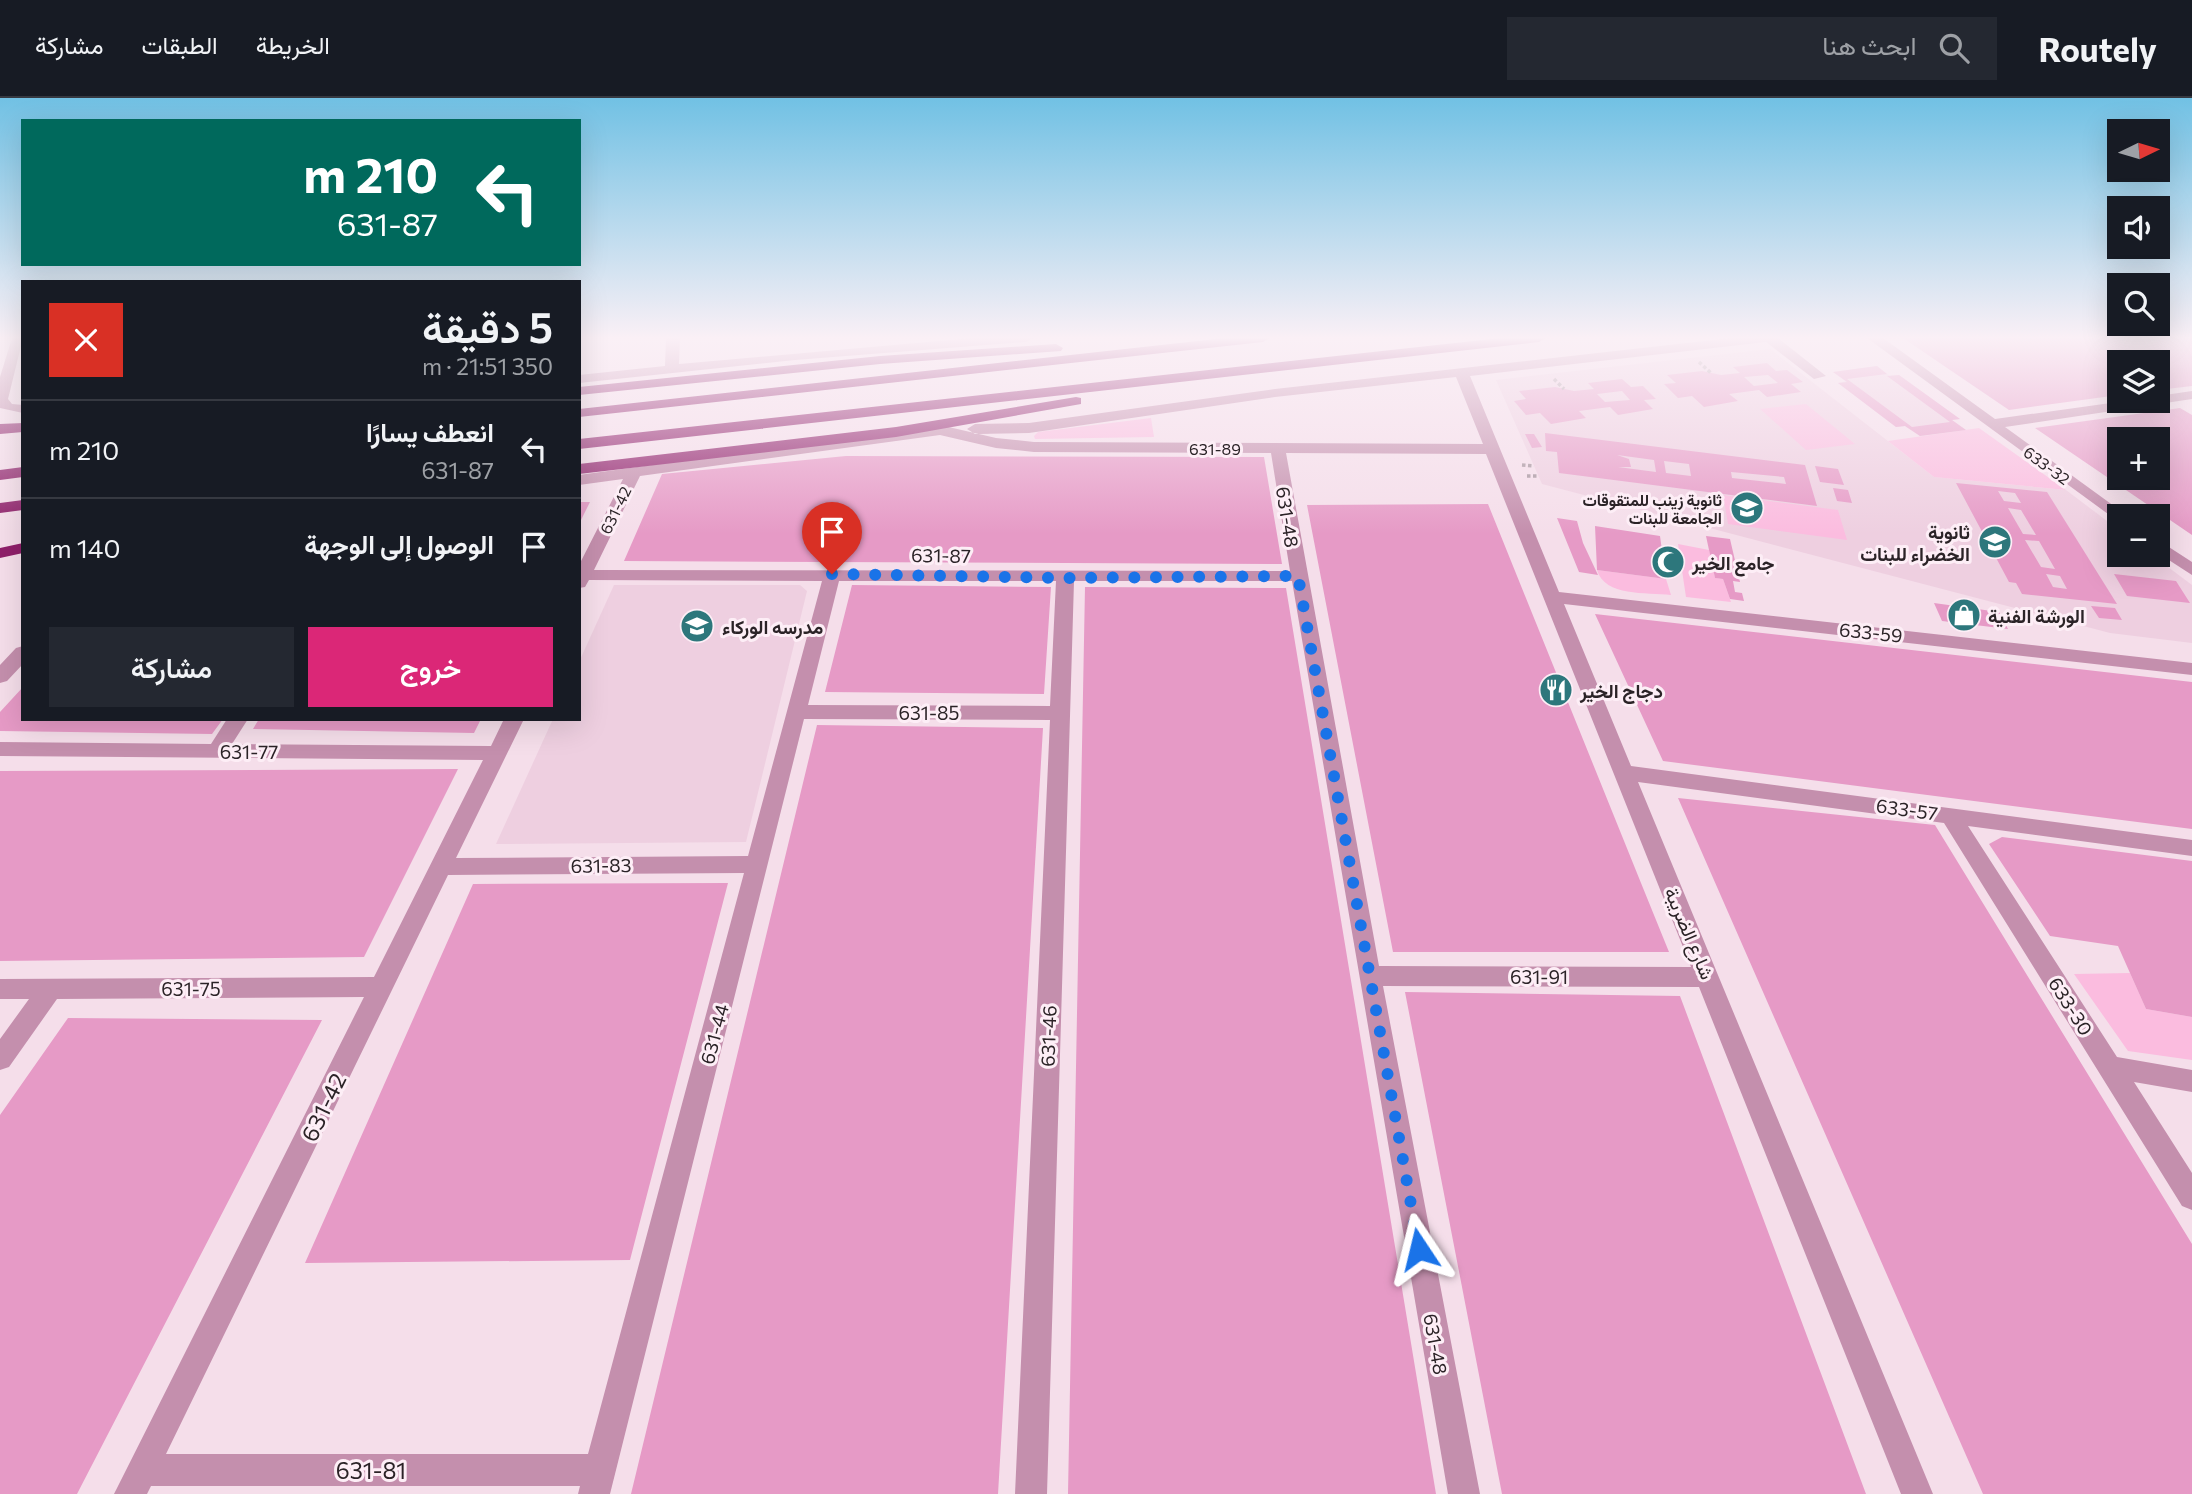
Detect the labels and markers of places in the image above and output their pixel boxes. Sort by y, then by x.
school or university icon: ثانوية زينب للمتقوقات الجامعة للبنات [1728,489,1766,527]
place label: ثانوية زينب للمتقوقات الجامعة للبنات [1583,490,1722,528]
pin [802,502,862,574]
place label: ثانوية الخضراء للبنات [1860,520,1970,567]
school or university icon: ثانوية الخضراء للبنات [1976,523,2014,561]
mosque icon: جامع الخير [1649,543,1687,581]
place label: جامع الخير [1691,551,1774,577]
shop icon: الورشة الفنية [1945,596,1983,634]
place label: الورشة الفنية [1988,604,2085,629]
school or university icon: مدرسه الوركاء [678,607,716,645]
place label: مدرسه الوركاء [722,615,823,640]
restaurant icon: دجاج الخير [1537,671,1575,709]
place label: دجاج الخير [1579,679,1663,704]

